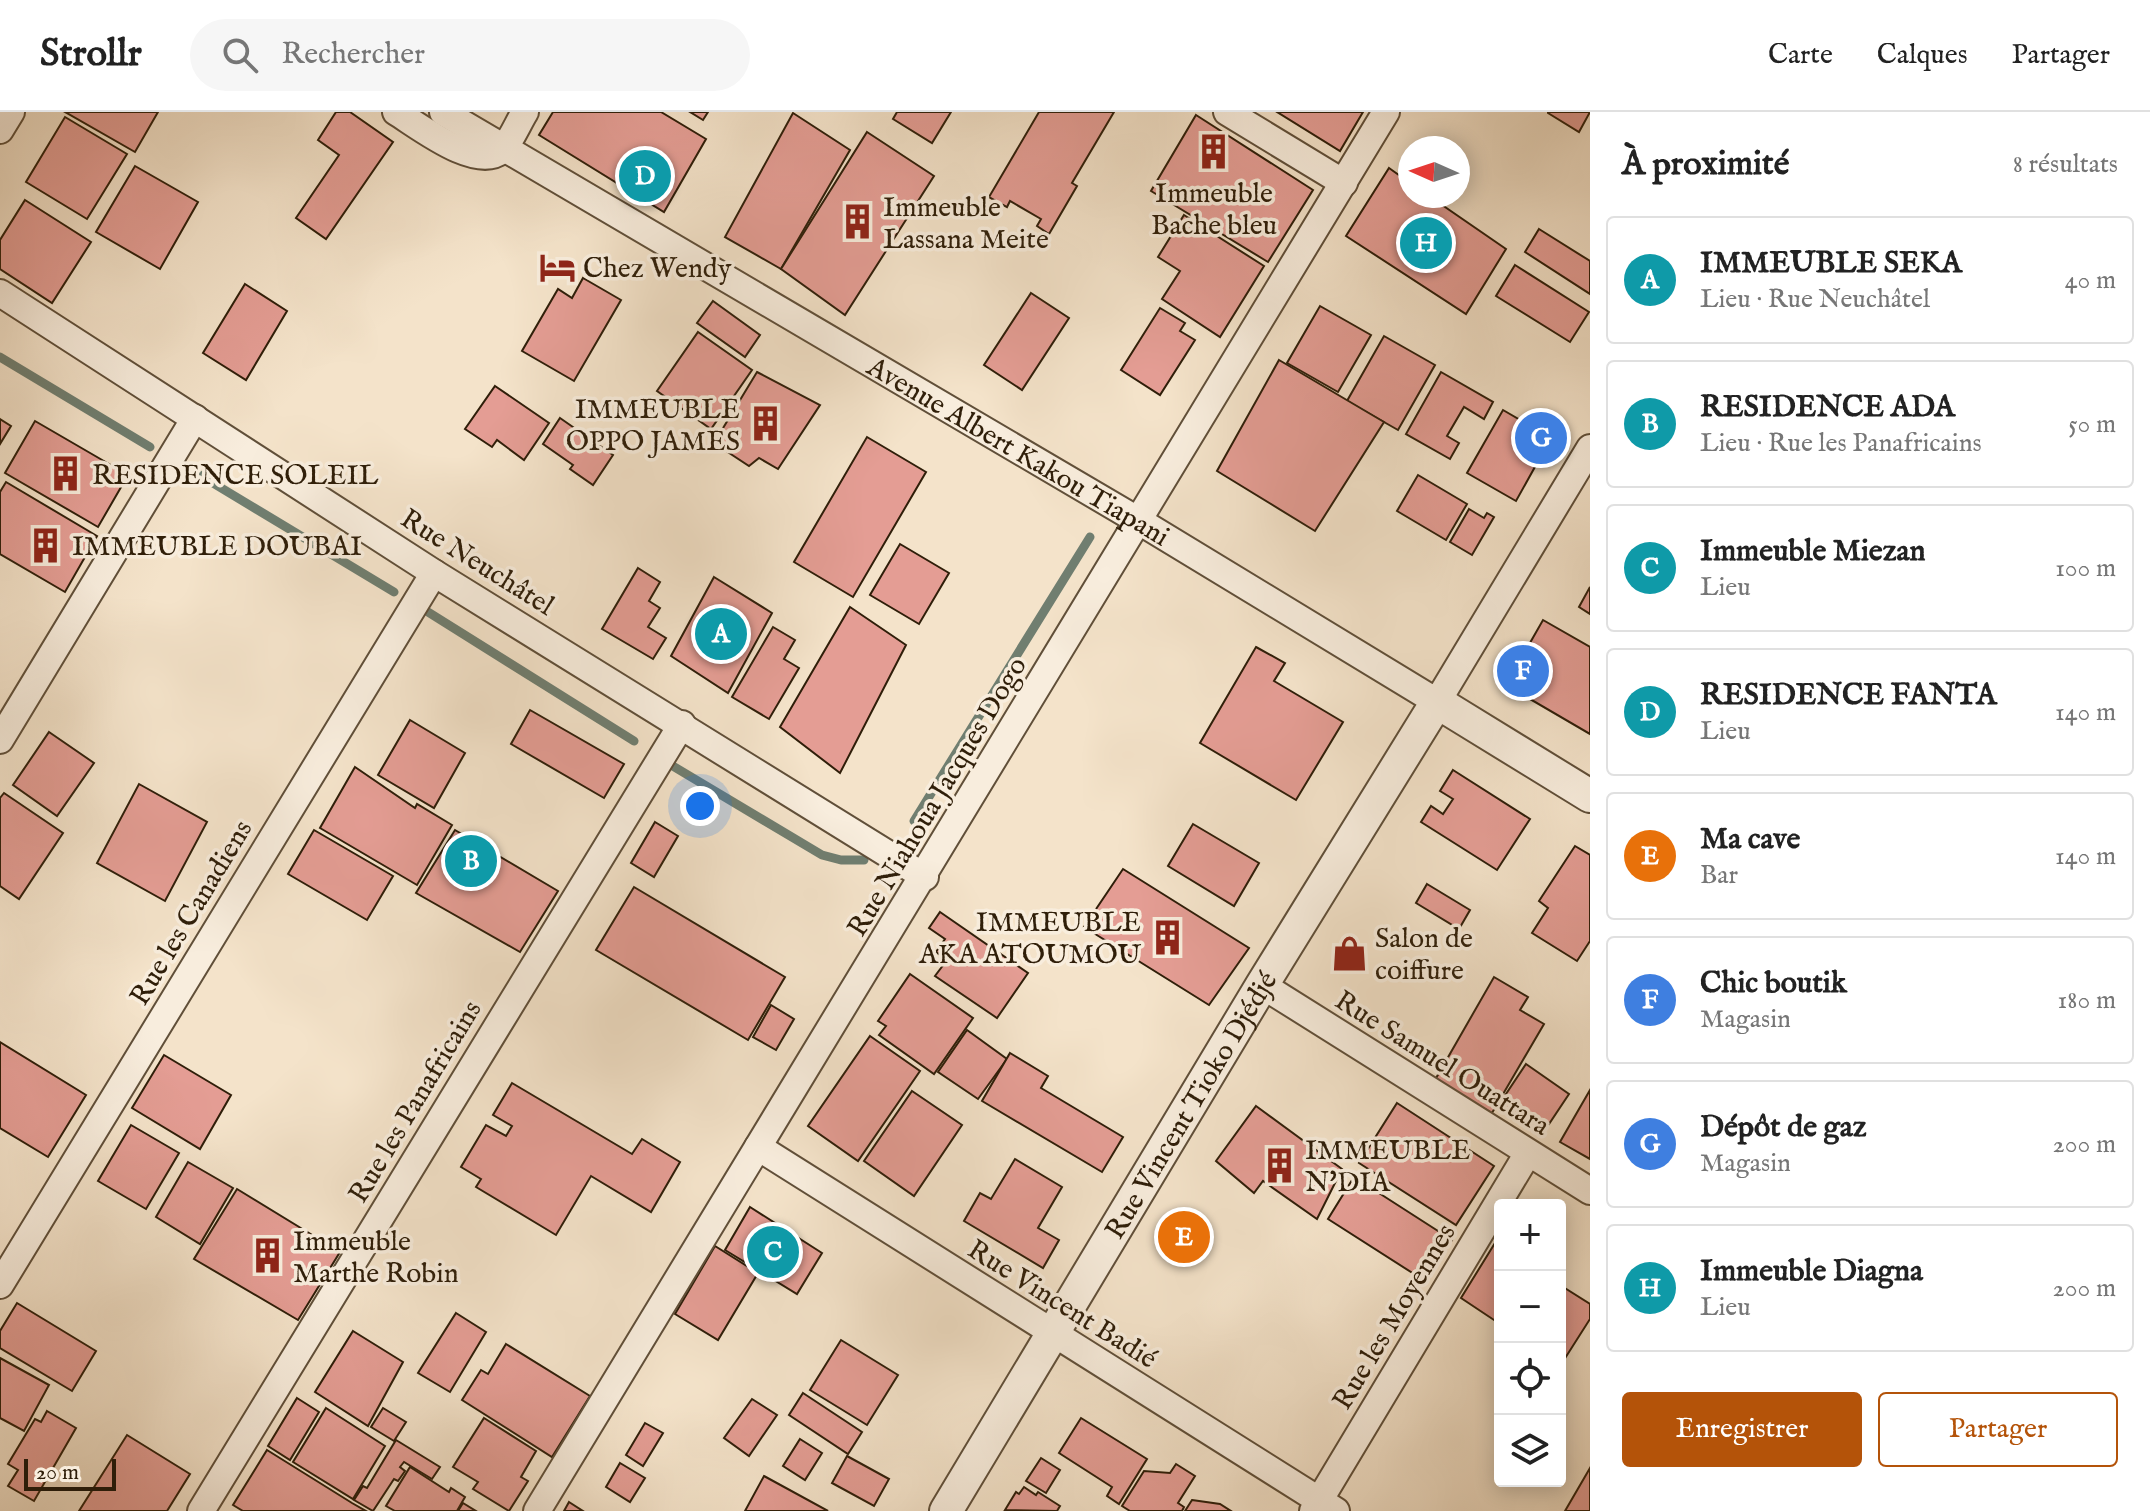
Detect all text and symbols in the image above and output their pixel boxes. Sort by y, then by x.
search box [190,19,750,91]
text: Strollr [40,31,142,79]
icon: search [218,33,262,77]
text: Rechercher [282,36,425,74]
text: Carte [1768,38,1833,73]
text: Calques [1877,38,1968,73]
text: Partager [2012,38,2110,73]
building icon: Immeuble Bache bleu [1195,133,1233,171]
north arrow [1398,136,1470,208]
text: À proximité [1622,143,1789,186]
pin: D [619,146,671,206]
text: 8 résultats [2013,148,2118,181]
place label: Immeuble Bache bleu [1151,177,1277,244]
place label: Immeuble Lassana Meite [883,191,1049,258]
building icon: Immeuble Lassana Meite [838,203,876,241]
pin: H [1400,213,1452,273]
text: IMMEUBLE SEKA [1700,245,1962,283]
hotel icon: Chez Wendy [538,248,576,286]
place label: Chez Wendy [583,252,732,287]
text: A [1641,264,1659,297]
text: 40 m [2065,264,2116,297]
text: Lieu · Rue Neuchâtel [1700,283,1930,316]
street label: Avenue Albert Kakou Tiapani [859,350,1175,555]
text: RESIDENCE ADA [1700,389,1955,427]
place label: IMMEUBLE OPPO JAMES [566,393,740,460]
building icon: IMMEUBLE OPPO JAMES [747,405,785,443]
pin: G [1515,408,1567,468]
text: B [1641,408,1659,441]
text: 50 m [2068,408,2116,441]
text: Lieu · Rue les Panafricains [1700,427,1982,460]
building icon: RESIDENCE SOLEIL [47,455,85,493]
place label: RESIDENCE SOLEIL [92,459,379,494]
street label: Rue Neuchâtel [393,502,560,624]
building icon: IMMEUBLE DOUBAI [27,526,65,564]
place label: IMMEUBLE DOUBAI [72,530,362,565]
text: Immeuble Miezan [1700,533,1925,571]
text: C [1641,552,1659,585]
text: 100 m [2055,552,2116,585]
text: Lieu [1700,571,1751,604]
pin: A [695,604,747,664]
pin: F [1497,641,1549,701]
street label: Rue Niahoua Jacques Dogo [841,651,1036,944]
text: RESIDENCE FANTA [1700,677,1996,715]
text: D [1640,696,1660,729]
text: 140 m [2055,696,2116,729]
text: Lieu [1700,715,1751,748]
your location [680,786,720,826]
street label: Rue les Canadiens [123,814,261,1012]
text: Ma cave [1700,821,1800,859]
pin: B [445,831,497,891]
text: E [1641,840,1659,873]
text: 140 m [2055,840,2116,873]
text: Bar [1700,859,1738,892]
place label: IMMEUBLE AKA ATOUMOU [918,906,1141,973]
building icon: IMMEUBLE AKA ATOUMOU [1148,918,1186,956]
place label: Salon de coiffure [1375,922,1473,989]
shop icon: Salon de coiffure [1330,934,1368,972]
text: Chic boutik [1700,965,1847,1003]
street label: Rue Vincent Tioko Djédjé [1098,966,1286,1246]
street label: Rue Samuel Ouattara [1328,984,1557,1145]
text: F [1642,984,1658,1017]
text: 180 m [2058,984,2116,1017]
street label: Rue les Panafricains [342,995,490,1210]
text: Magasin [1700,1003,1791,1036]
text: Dépôt de gaz [1700,1109,1867,1147]
text: G [1640,1128,1660,1161]
text: 200 m [2052,1128,2116,1161]
place label: IMMEUBLE N'DIA [1305,1134,1470,1201]
building icon: IMMEUBLE N'DIA [1260,1146,1298,1184]
text: Magasin [1700,1147,1791,1180]
map controls [1494,1199,1566,1487]
button: + [1494,1199,1566,1271]
pin: E [1158,1207,1210,1267]
street label: Rue les Moyennes [1326,1218,1464,1417]
pin: C [747,1222,799,1282]
place label: Immeuble Marthe Robin [293,1225,459,1292]
street label: Rue Vincent Badié [961,1233,1163,1377]
building icon: Immeuble Marthe Robin [248,1237,286,1275]
text: Immeuble Diagna [1700,1253,1923,1291]
button: − [1494,1271,1566,1343]
text: H [1639,1272,1661,1305]
text: 200 m [2052,1272,2116,1305]
text: Lieu [1700,1291,1751,1324]
button: locate [1494,1343,1566,1415]
button: Enregistrer [1622,1392,1862,1467]
button: Partager [1878,1392,2118,1467]
button: layers [1494,1415,1566,1487]
scale bar [24,1455,116,1491]
text: 20 m [36,1459,79,1487]

